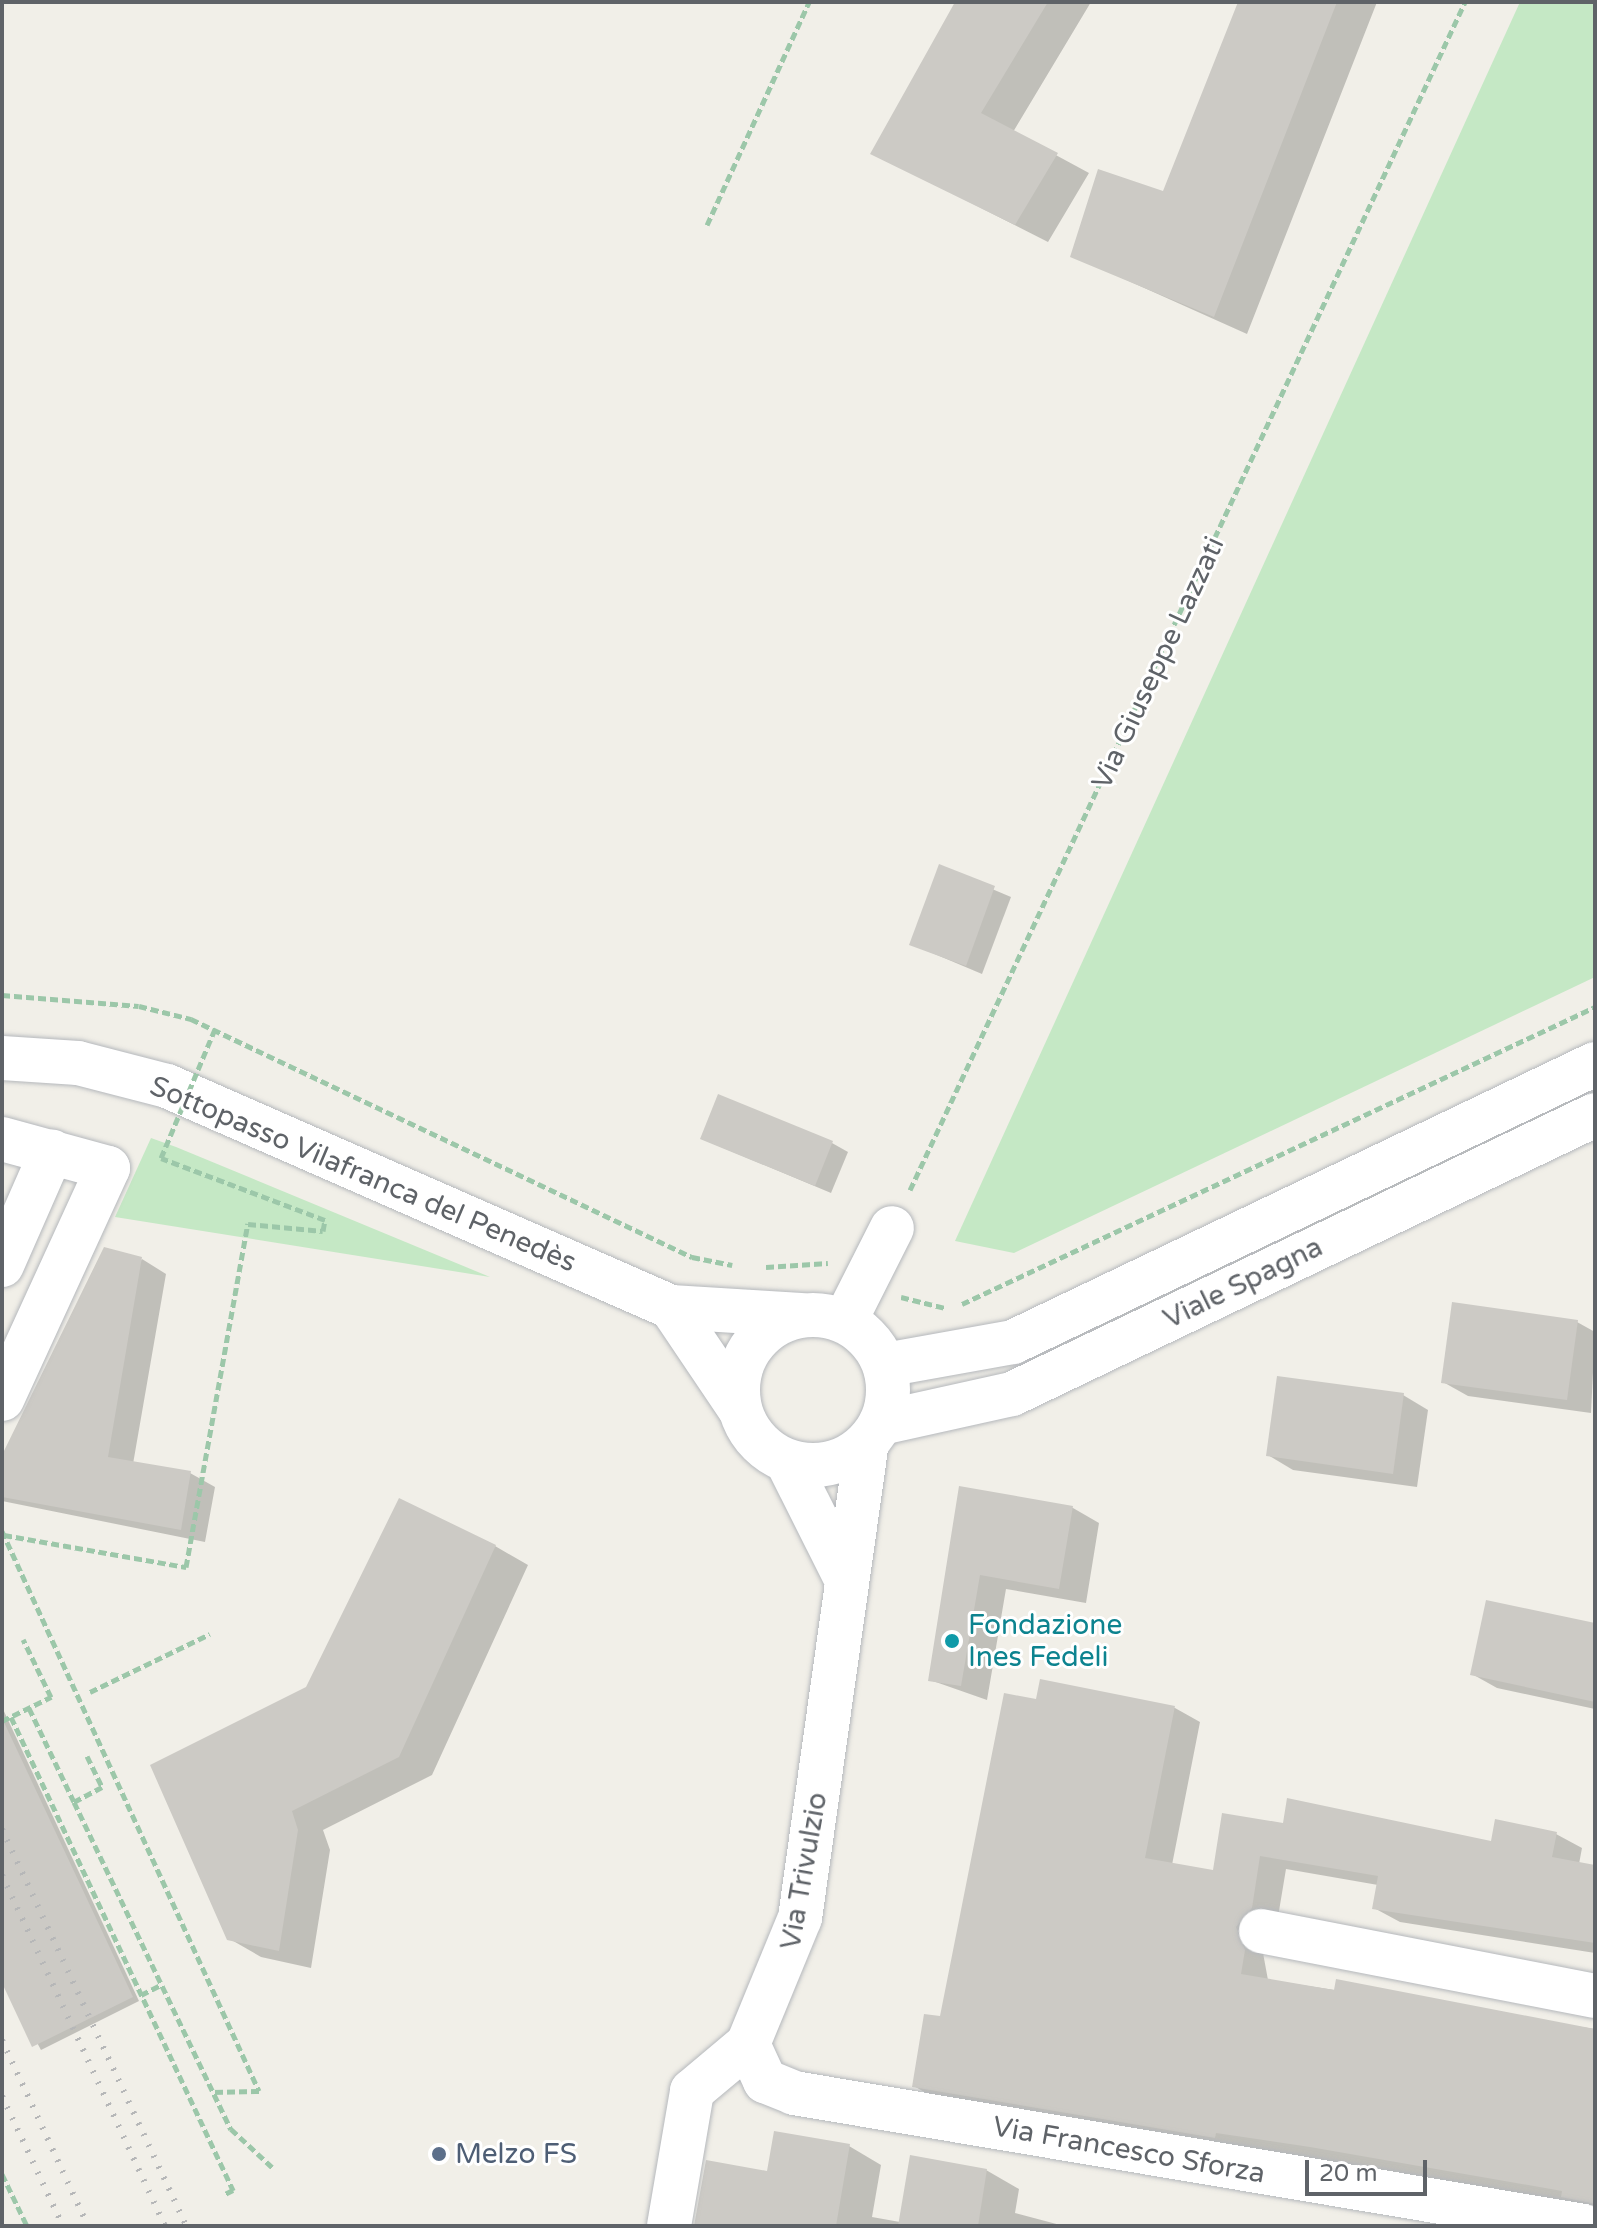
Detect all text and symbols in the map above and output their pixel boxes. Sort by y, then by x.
street label: Via Giuseppe Lazzati [1085,531,1231,795]
street label: Sottopasso Vilafranca del Penedès [145,1069,581,1279]
street label: Viale Spagna [1158,1230,1328,1336]
place label: Fondazione Ines Fedeli [968,1608,1122,1674]
marker: Fondazione Ines Fedeli [943,1632,961,1650]
street label: Via Trivulzio [774,1790,834,1952]
street label: Via Francesco Sforza [990,2109,1268,2191]
place label: Melzo FS [455,2137,577,2171]
scale bar [1309,2144,1431,2194]
marker: Melzo FS [430,2145,448,2163]
text: 20 m [1319,2159,1377,2188]

